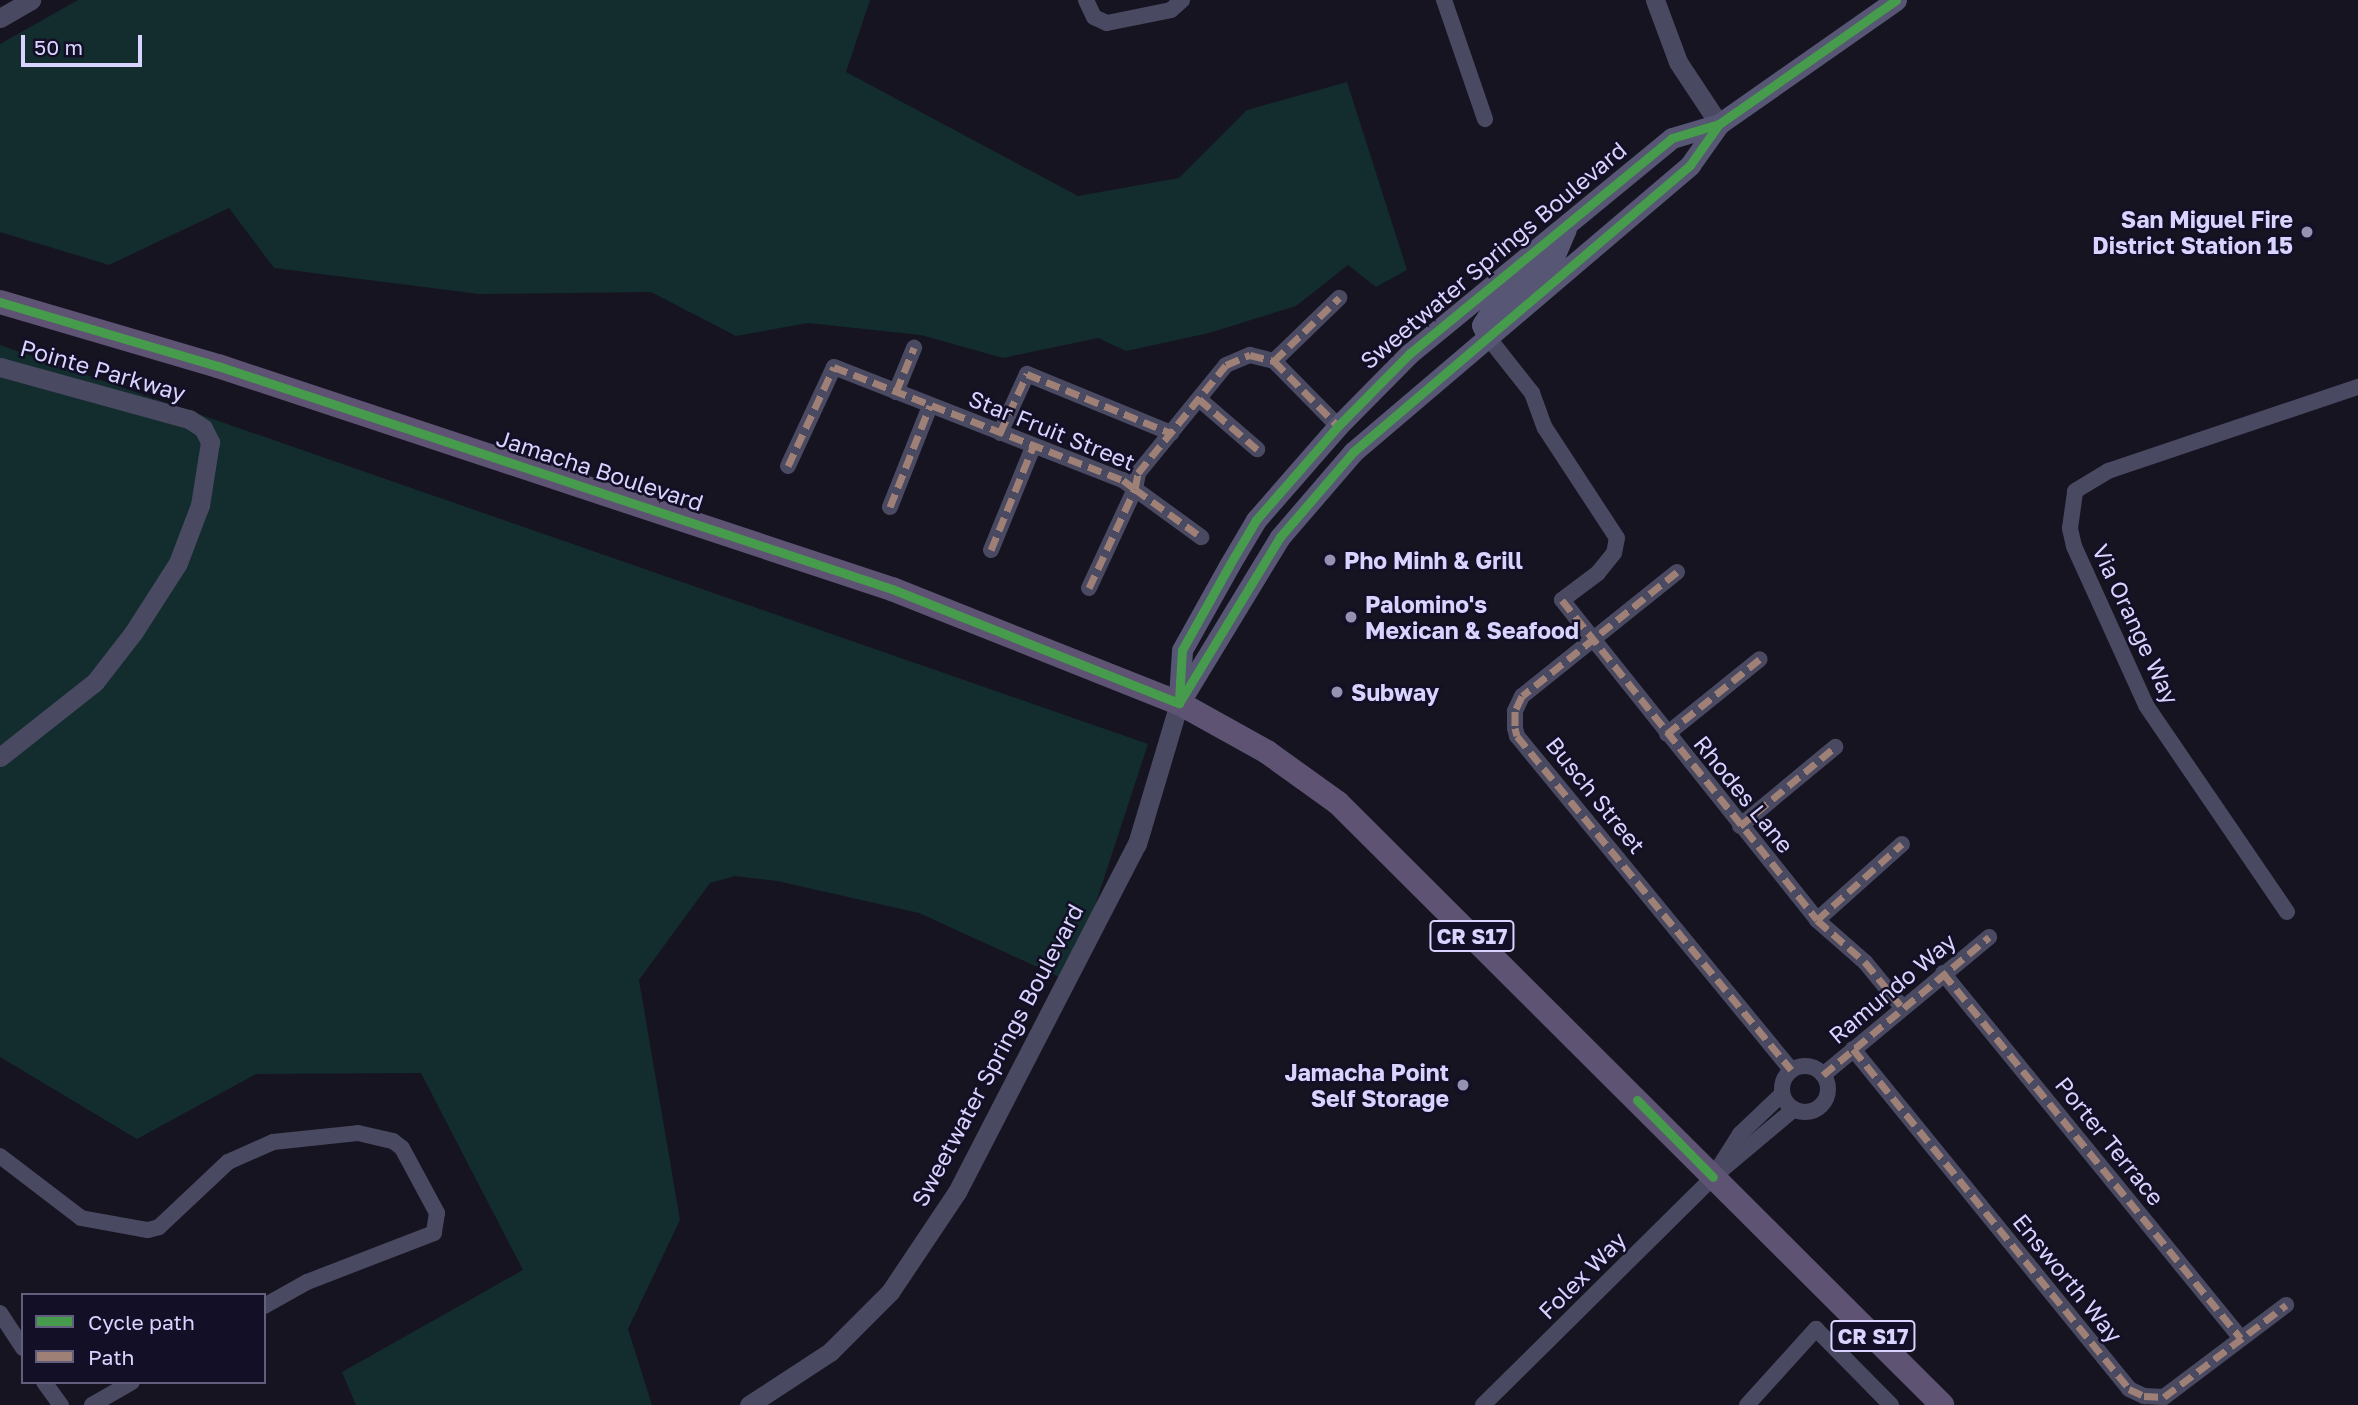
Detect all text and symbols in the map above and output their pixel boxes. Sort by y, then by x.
scale bar [24,21,145,65]
text: 50 m [34,34,83,60]
street label: Sweetwater Springs Boulevard [1354,136,1632,374]
place label: San Miguel Fire District Station 15 [2092,205,2293,259]
marker: San Miguel Fire District Station 15 [2299,224,2315,240]
street label: Pointe Parkway [17,333,189,407]
street label: Star Fruit Street [965,384,1139,476]
street label: Jamacha Boulevard [493,424,707,516]
street label: Via Orange Way [2087,540,2185,708]
place label: Pho Minh & Grill [1344,546,1523,574]
marker: Pho Minh & Grill [1322,552,1338,568]
place label: Palomino's Mexican & Seafood [1365,590,1579,644]
marker: Palomino's Mexican & Seafood [1343,609,1359,625]
place label: Subway [1351,678,1439,706]
marker: Subway [1329,684,1345,700]
street label: Rhodes Lane [1688,730,1800,858]
street label: Busch Street [1541,731,1651,859]
street label: Sweetwater Springs Boulevard [905,899,1089,1211]
road number: CR S17 [1428,918,1516,954]
street label: Ramundo Way [1823,927,1961,1049]
place label: Jamacha Point Self Storage [1284,1058,1449,1112]
street label: Porter Terrace [2050,1071,2170,1211]
marker: Jamacha Point Self Storage [1455,1077,1471,1093]
street label: Ensworth Way [2008,1208,2128,1348]
street label: Folex Way [1533,1226,1631,1324]
legend [21,1293,266,1384]
text: Cycle path [88,1309,195,1335]
road number: CR S17 [1829,1318,1917,1354]
text: Path [88,1344,135,1370]

